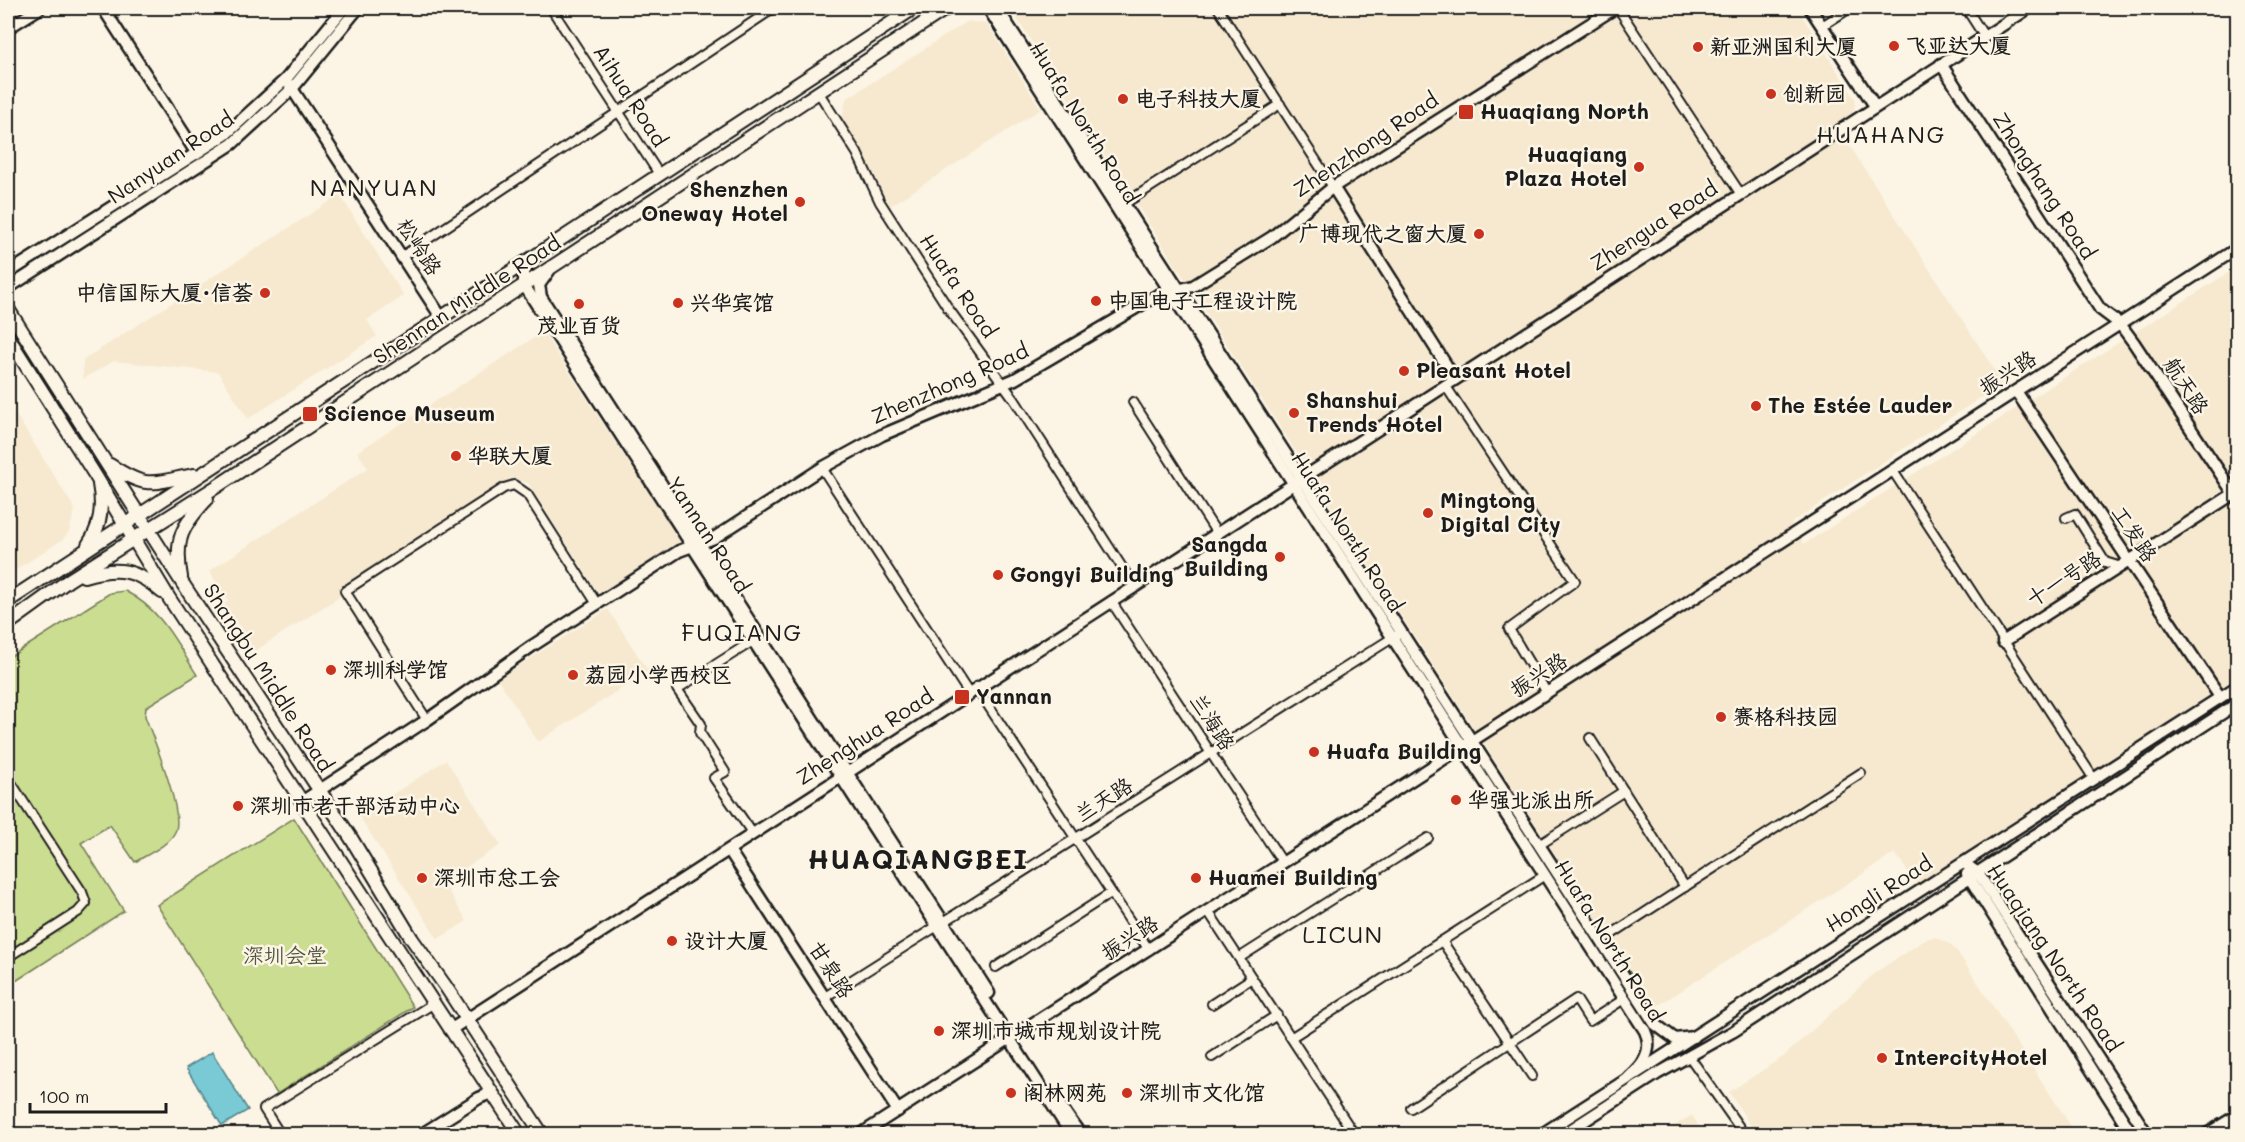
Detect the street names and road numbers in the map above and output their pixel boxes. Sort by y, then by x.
street label: Huafa North Road [1025,36,1146,208]
street label: Aihua Road [588,39,674,151]
street label: Zhenzhong Road [1287,85,1443,202]
street label: Nanyuan Road [102,105,238,209]
street label: Zhonghang Road [1988,107,2103,264]
street label: Zhengua Road [1584,174,1722,276]
street label: 松岭路 [392,212,449,280]
street label: Shennan Middle Road [367,228,565,370]
street label: Huafa Road [915,228,1004,342]
street label: Zhenzhong Road [867,336,1032,429]
street label: 振兴路 [1973,343,2041,400]
street label: 航天路 [2159,351,2216,419]
street label: Huafa North Road [1286,446,1410,617]
street label: Yannan Road [661,471,757,598]
street label: 工发路 [2106,499,2164,567]
street label: 十一号路 [2021,544,2106,612]
street label: Shangbu Middle Road [198,578,340,776]
street label: 振兴路 [1504,645,1572,702]
street label: Zhenghua Road [790,681,938,790]
street label: 兰海路 [1185,687,1242,755]
street label: 兰天路 [1069,771,1137,827]
street label: Hongli Road [1820,848,1937,937]
street label: Huafa North Road [1550,854,1671,1026]
street label: Huaqiang North Road [1982,858,2128,1057]
street label: 振兴路 [1095,908,1163,965]
street label: 甘泉路 [804,935,861,1003]

